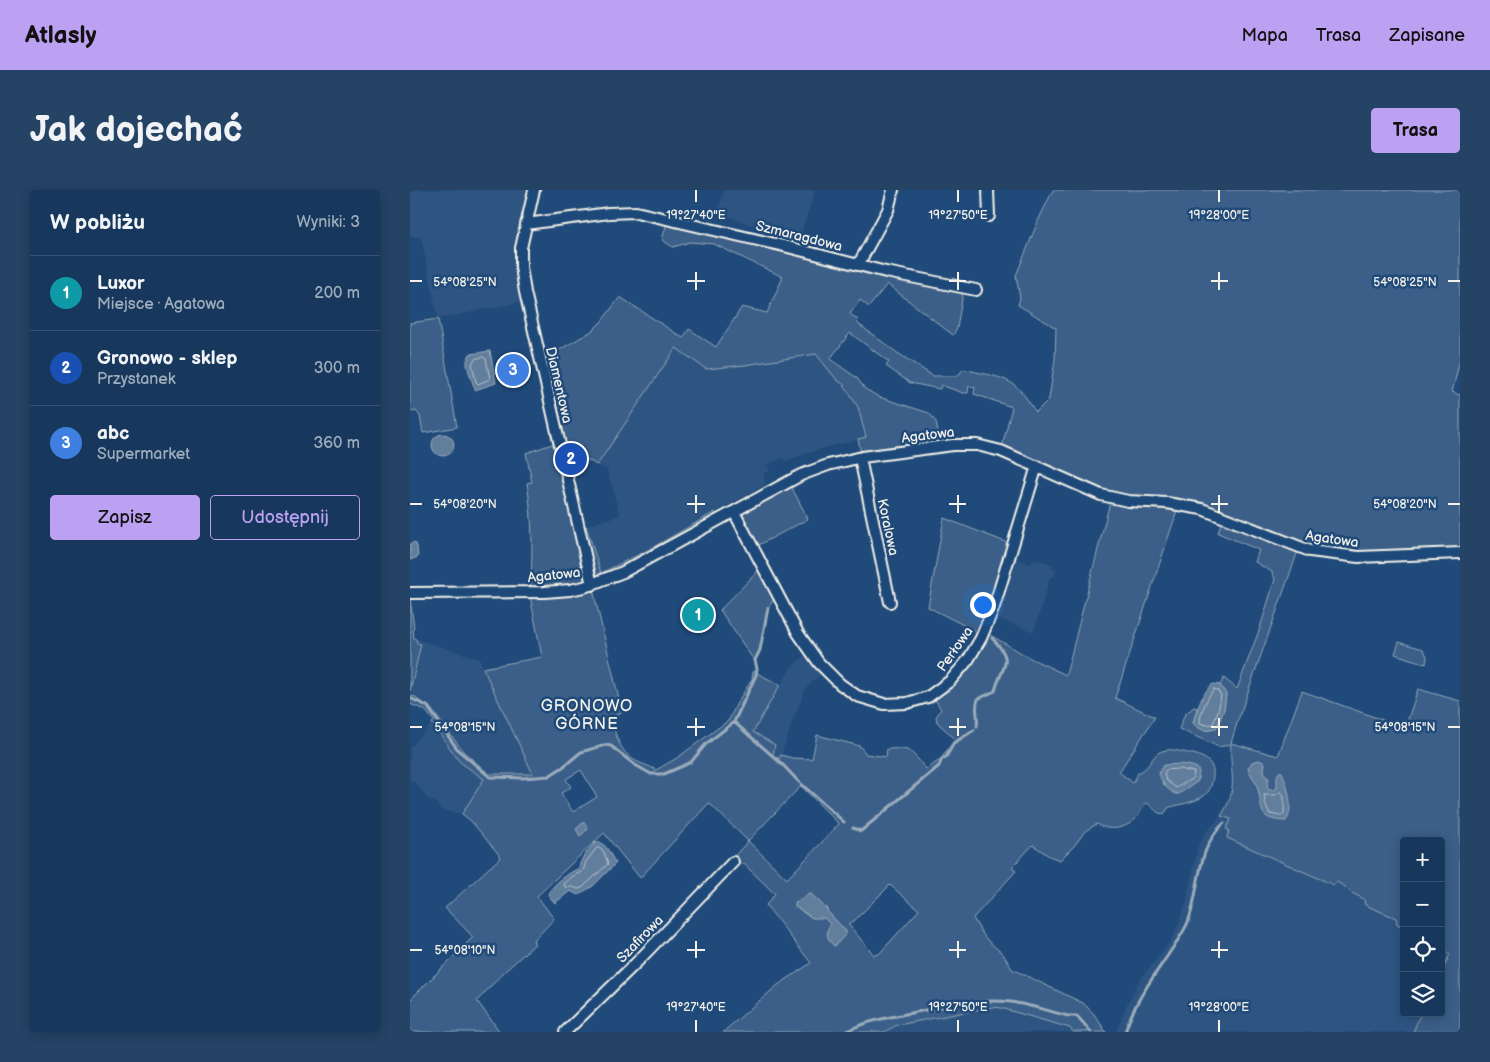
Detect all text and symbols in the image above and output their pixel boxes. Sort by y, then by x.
text: Atlasly [25,21,96,50]
text: Mapa [1241,25,1288,46]
text: Trasa [1316,25,1361,46]
text: Zapisane [1389,25,1465,46]
button: Trasa [1371,108,1460,153]
text: Jak dojechać [30,109,243,152]
text: 19°27'40"E [666,208,726,223]
text: 19°27'50"E [928,208,988,223]
text: 19°28'00"E [1189,208,1249,223]
text: W pobliżu [50,210,145,235]
text: Wyniki: 3 [297,213,360,232]
street label: Szmaragdowa [754,217,844,255]
text: Luxor [97,272,145,295]
text: 54°08'25"N [433,275,497,290]
text: 54°08'25"N [1373,275,1437,290]
text: 1 [63,284,69,303]
text: 200 m [314,284,360,303]
text: Miejsce · Agatowa [97,295,225,314]
street label: Diamentowa [542,345,576,425]
text: Gronowo - sklep [97,347,237,370]
pin: 3 [497,351,529,389]
text: 2 [61,359,71,378]
text: 300 m [314,359,360,378]
text: Przystanek [97,370,176,389]
text: abc [97,422,129,445]
street label: Agatowa [901,423,956,447]
text: 3 [61,434,71,453]
text: 360 m [313,434,360,453]
pin: 2 [555,440,587,478]
text: Supermarket [97,445,190,464]
button: Zapisz [50,495,200,540]
button: Udostępnij [210,495,360,540]
text: 54°08'20"N [433,497,497,512]
street label: Koralowa [874,497,902,557]
text: 54°08'20"N [1373,497,1437,512]
street label: Agatowa [1304,527,1360,551]
street label: Agatowa [527,564,581,586]
your location [970,592,996,618]
pin: 1 [682,596,714,634]
street label: Perłowa [933,623,977,675]
district label: GRONOWO GÓRNE [541,697,633,734]
text: 54°08'15"N [434,720,496,735]
text: 54°08'15"N [1374,720,1436,735]
map controls [1400,837,1445,1017]
button: + [1400,837,1445,882]
button: − [1400,882,1445,927]
street label: Szafirowa [613,912,667,966]
button: locate [1400,927,1445,972]
text: 54°08'10"N [434,943,496,958]
button: layers [1400,972,1445,1017]
text: 19°27'40"E [666,1000,726,1015]
text: 19°27'50"E [928,1000,988,1015]
text: 19°28'00"E [1189,1000,1249,1015]

